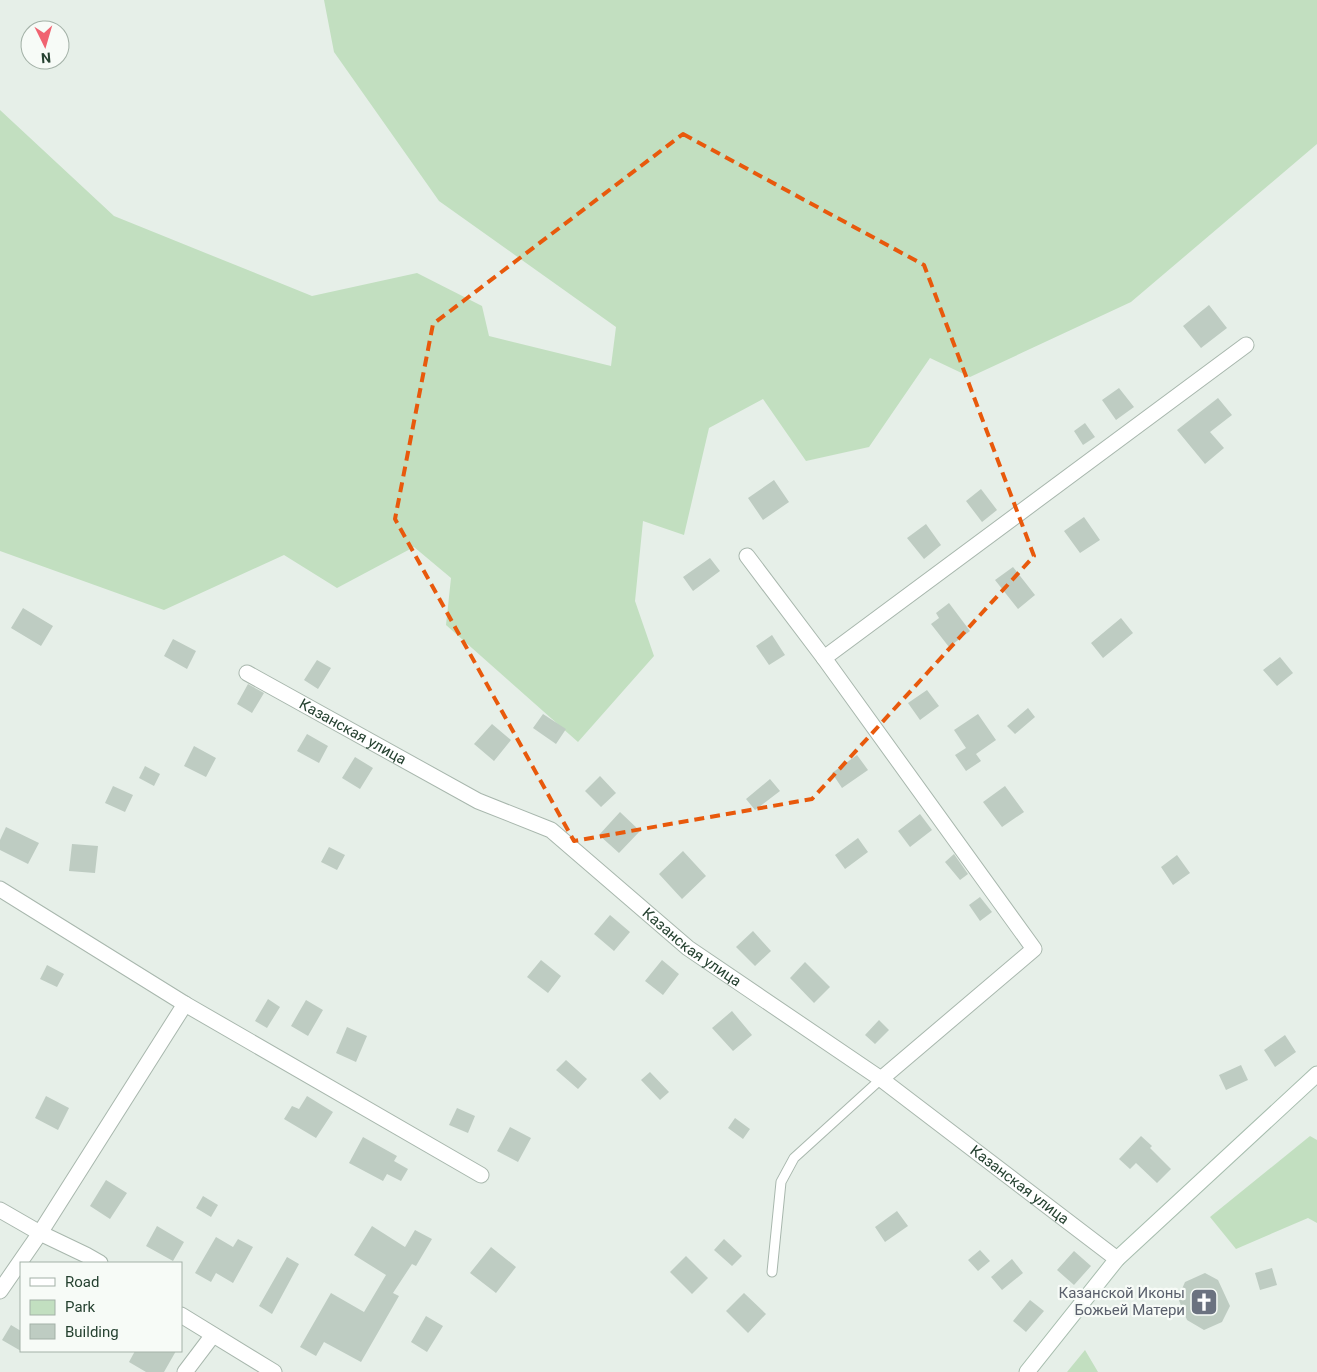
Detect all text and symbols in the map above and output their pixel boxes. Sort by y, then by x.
north arrow [20,20,70,70]
text: N [41,50,52,66]
street label: Казанская улица [296,695,410,769]
street label: Казанская улица [639,904,745,990]
street label: Казанская улица [967,1141,1073,1228]
legend [20,1262,182,1352]
text: Road [65,1273,99,1291]
place label: Казанской Иконы Божьей Матери [1059,1284,1185,1319]
church icon: Казанской Иконы Божьей Матери [1189,1287,1219,1317]
text: Park [65,1298,96,1316]
text: Building [65,1323,119,1341]

